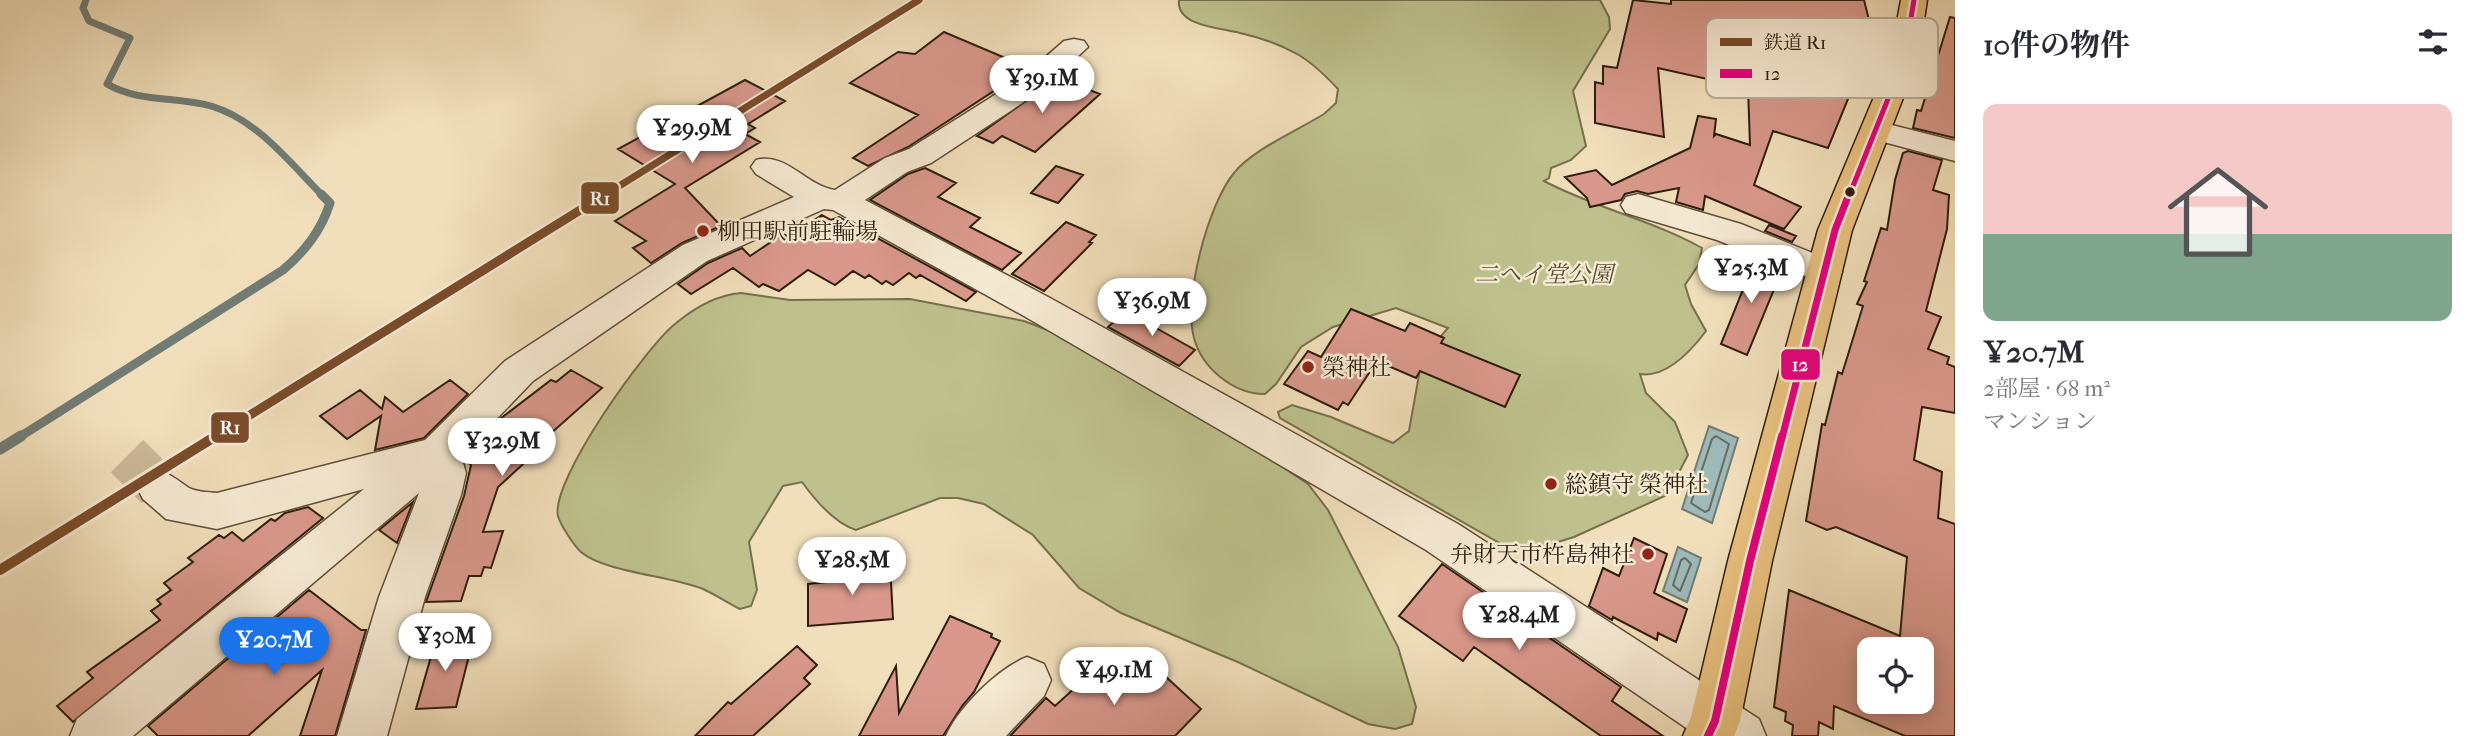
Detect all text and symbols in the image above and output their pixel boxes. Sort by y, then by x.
legend [1706,18,1938,98]
icon: filters [2414,23,2452,61]
text: 10件の物件 [1983,28,2130,63]
text: 鉄道 R1 [1764,32,1827,54]
pin: ¥39.1M [985,55,1099,115]
text: 12 [1764,63,1781,85]
text: ¥39.1M [1005,64,1079,91]
pin: ¥29.9M [635,106,749,165]
text: ¥29.9M [653,114,731,141]
icon: home [2155,149,2281,275]
line badge: R1 [580,181,620,215]
unlabelled marker [1843,185,1857,199]
text: R1 [590,188,610,210]
place label: 柳田駅前駐輪場 [717,218,878,245]
marker: 柳田駅前駐輪場 [695,223,711,239]
pin: ¥25.3M [1694,246,1808,305]
text: ¥25.3M [1714,254,1788,281]
park label: 二ヘイ堂公園 [1475,261,1617,288]
pin: ¥36.9M [1095,278,1209,338]
text: ¥36.9M [1114,287,1191,314]
text: ¥20.7M [1983,335,2084,370]
line badge: 12 [1780,348,1821,381]
place label: 榮神社 [1322,354,1391,381]
text: 12 [1792,354,1809,376]
marker: 榮神社 [1300,359,1316,375]
text: 2部屋 · 68 m² [1983,375,2110,402]
text: マンション [1983,408,2097,435]
line badge: R1 [210,411,250,444]
text: R1 [220,417,240,439]
pin: ¥32.9M [445,419,559,478]
text: ¥32.9M [464,427,540,454]
place label: 総鎮守 榮神社 [1565,471,1708,498]
marker: 総鎮守 榮神社 [1543,476,1559,492]
pin: ¥28.5M [795,538,909,597]
place label: 弁財天市杵島神社 [1450,541,1634,568]
text: ¥28.5M [814,546,890,573]
marker: 弁財天市杵島神社 [1640,546,1656,562]
pin: ¥28.4M [1462,592,1576,652]
text: ¥28.4M [1479,601,1559,628]
pin: ¥30M [404,614,486,673]
pin: ¥20.7M [217,618,331,677]
text: ¥30M [414,622,476,649]
text: ¥20.7M [235,626,313,653]
map controls [1857,637,1934,714]
button: locate [1857,637,1934,714]
pin: ¥49.1M [1057,648,1171,707]
text: ¥49.1M [1075,656,1153,683]

